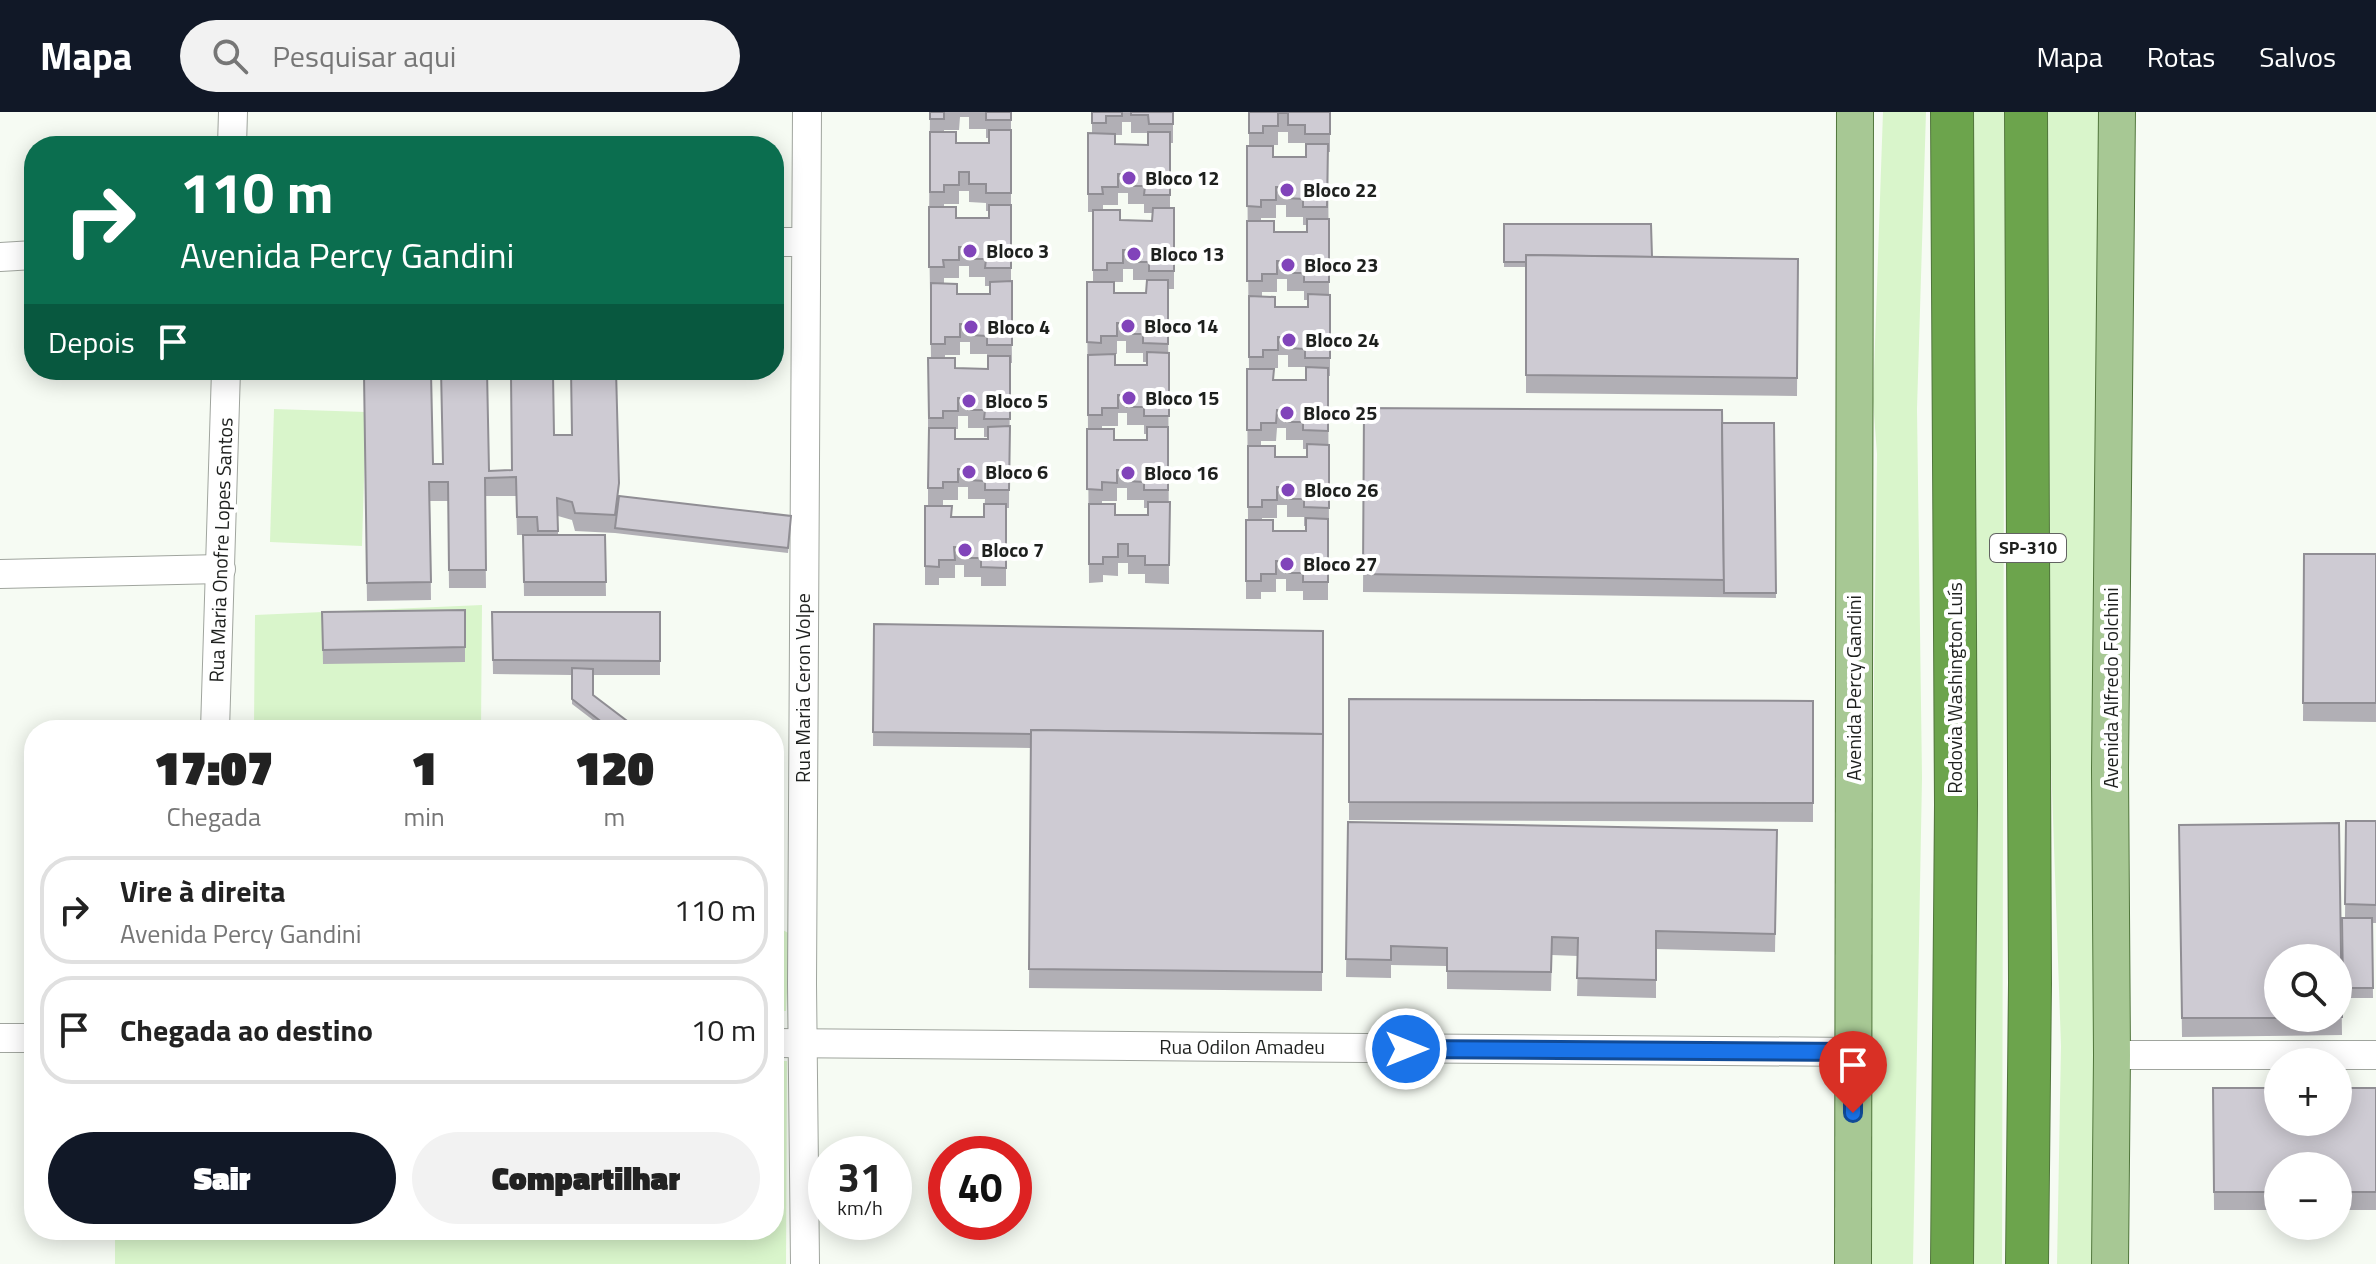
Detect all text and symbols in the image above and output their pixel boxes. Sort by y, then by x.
search box [180,20,740,92]
text: Mapa [40,27,132,85]
text: Pesquisar aqui [272,33,456,79]
icon: search [208,34,252,78]
text: Mapa [2036,35,2103,78]
text: Rotas [2147,35,2215,78]
text: Salvos [2259,35,2336,78]
text: 110 m [180,150,333,235]
place label: Bloco 12 [1145,162,1220,193]
icon: right [48,168,152,272]
marker: Bloco 12 [1120,169,1138,187]
place label: Bloco 22 [1303,174,1378,205]
marker: Bloco 22 [1278,181,1296,199]
text: Avenida Percy Gandini [180,227,514,282]
place label: Bloco 3 [986,235,1049,266]
place label: Bloco 13 [1150,238,1225,269]
marker: Bloco 3 [961,242,979,260]
marker: Bloco 13 [1125,245,1143,263]
place label: Bloco 23 [1304,249,1379,280]
marker: Bloco 23 [1279,256,1297,274]
place label: Bloco 14 [1144,310,1219,341]
place label: Bloco 4 [987,311,1050,342]
marker: Bloco 14 [1119,317,1137,335]
marker: Bloco 4 [962,318,980,336]
text: Depois [48,319,135,365]
icon: arrive [151,320,195,364]
place label: Bloco 24 [1305,324,1380,355]
marker: Bloco 24 [1280,331,1298,349]
place label: Bloco 15 [1145,382,1220,413]
place label: Bloco 5 [985,385,1048,416]
marker: Bloco 15 [1120,389,1138,407]
marker: Bloco 5 [960,392,978,410]
place label: Bloco 25 [1303,397,1378,428]
marker: Bloco 25 [1278,404,1296,422]
street label: Rua Maria Onofre Lopes Santos [200,417,241,683]
place label: Bloco 6 [985,456,1048,487]
place label: Bloco 16 [1144,457,1219,488]
marker: Bloco 6 [960,463,978,481]
marker: Bloco 16 [1119,464,1137,482]
place label: Bloco 26 [1304,474,1379,505]
marker: Bloco 26 [1279,481,1297,499]
place label: Bloco 7 [981,534,1044,565]
road number: SP-310 [1990,534,2066,562]
marker: Bloco 7 [956,541,974,559]
place label: Bloco 27 [1303,548,1378,579]
marker: Bloco 27 [1278,555,1296,573]
street label: Rodovia Washington Luís [1939,582,1970,794]
street label: Avenida Alfredo Folchini [2095,587,2126,789]
street label: Rua Maria Ceron Volpe [787,593,818,783]
street label: Avenida Percy Gandini [1838,595,1869,781]
text: 17:07 [154,731,273,804]
text: 1 [411,731,437,804]
text: 120 [575,731,654,804]
text: Chegada [167,797,261,836]
text: min [403,797,445,836]
text: m [604,797,625,836]
text: Vire à direita [120,868,285,914]
text: 110 m [674,887,756,933]
icon: right [52,888,96,932]
text: Avenida Percy Gandini [120,914,362,953]
map controls [2264,944,2352,1240]
button: search [2264,944,2352,1032]
text: Chegada ao destino [120,1007,373,1053]
text: 10 m [691,1007,756,1053]
position arrow [1364,1007,1448,1091]
icon: arrive [52,1008,96,1052]
street label: Rua Odilon Amadeu [1159,1031,1325,1062]
pin [1819,1031,1887,1113]
icon: arrive [1831,1043,1875,1087]
button: + [2264,1048,2352,1136]
button: Sair [48,1132,396,1224]
button: Compartilhar [412,1132,760,1224]
speed limit sign: 40 [928,1136,1032,1240]
text: 31 [838,1147,882,1208]
button: − [2264,1152,2352,1240]
text: km/h [837,1192,883,1223]

